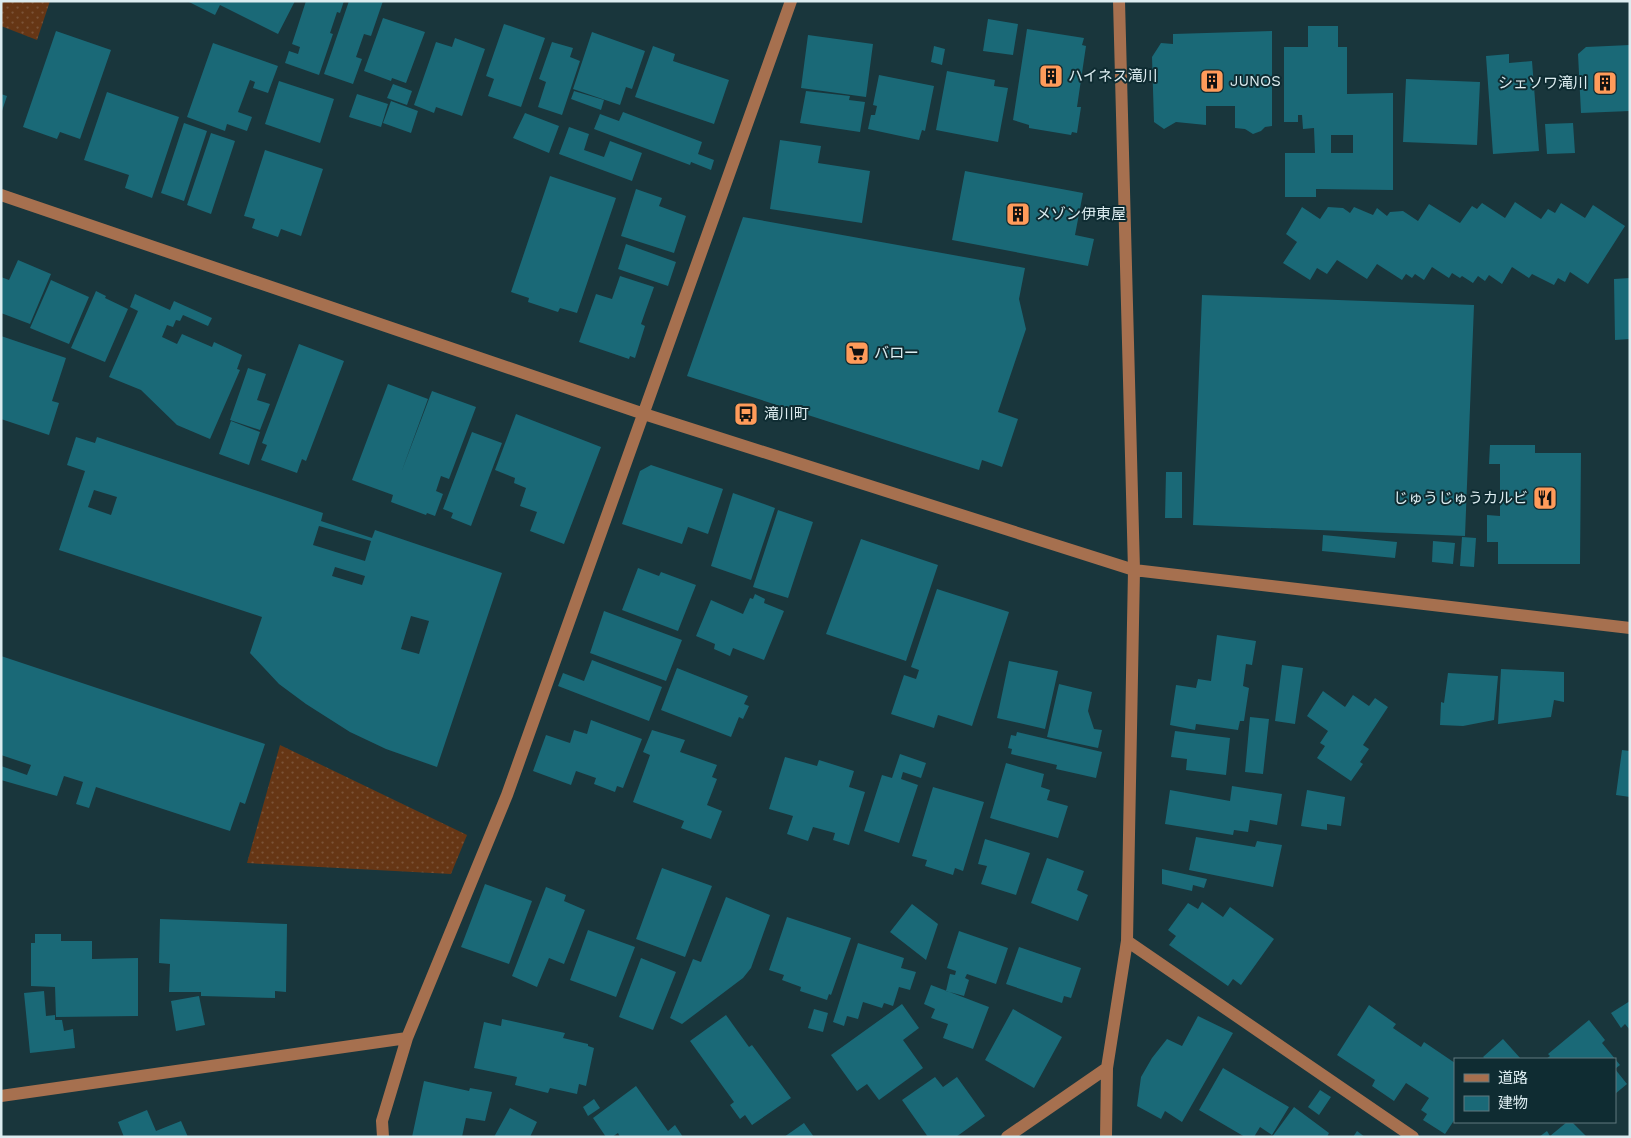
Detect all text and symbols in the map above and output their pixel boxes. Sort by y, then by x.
building icon: ハイネス滝川 [1038,63,1064,89]
place label: ハイネス滝川 [1068,67,1158,85]
building icon: JUNOS [1199,68,1225,94]
building icon: シェソワ滝川 [1592,70,1618,96]
place label: JUNOS [1230,72,1281,90]
place label: シェソワ滝川 [1498,74,1588,92]
building icon: メゾン伊東屋 [1005,201,1031,227]
place label: メゾン伊東屋 [1036,205,1126,223]
supermarket icon: バロー [844,340,870,366]
place label: バロー [874,344,919,362]
bus stop icon: 滝川町 [733,401,759,427]
place label: 滝川町 [764,405,809,423]
restaurant icon: じゅうじゅうカルビ [1532,485,1558,511]
place label: じゅうじゅうカルビ [1393,489,1528,507]
legend [1454,1058,1616,1123]
text: 道路 [1498,1069,1528,1087]
text: 建物 [1498,1094,1528,1112]

